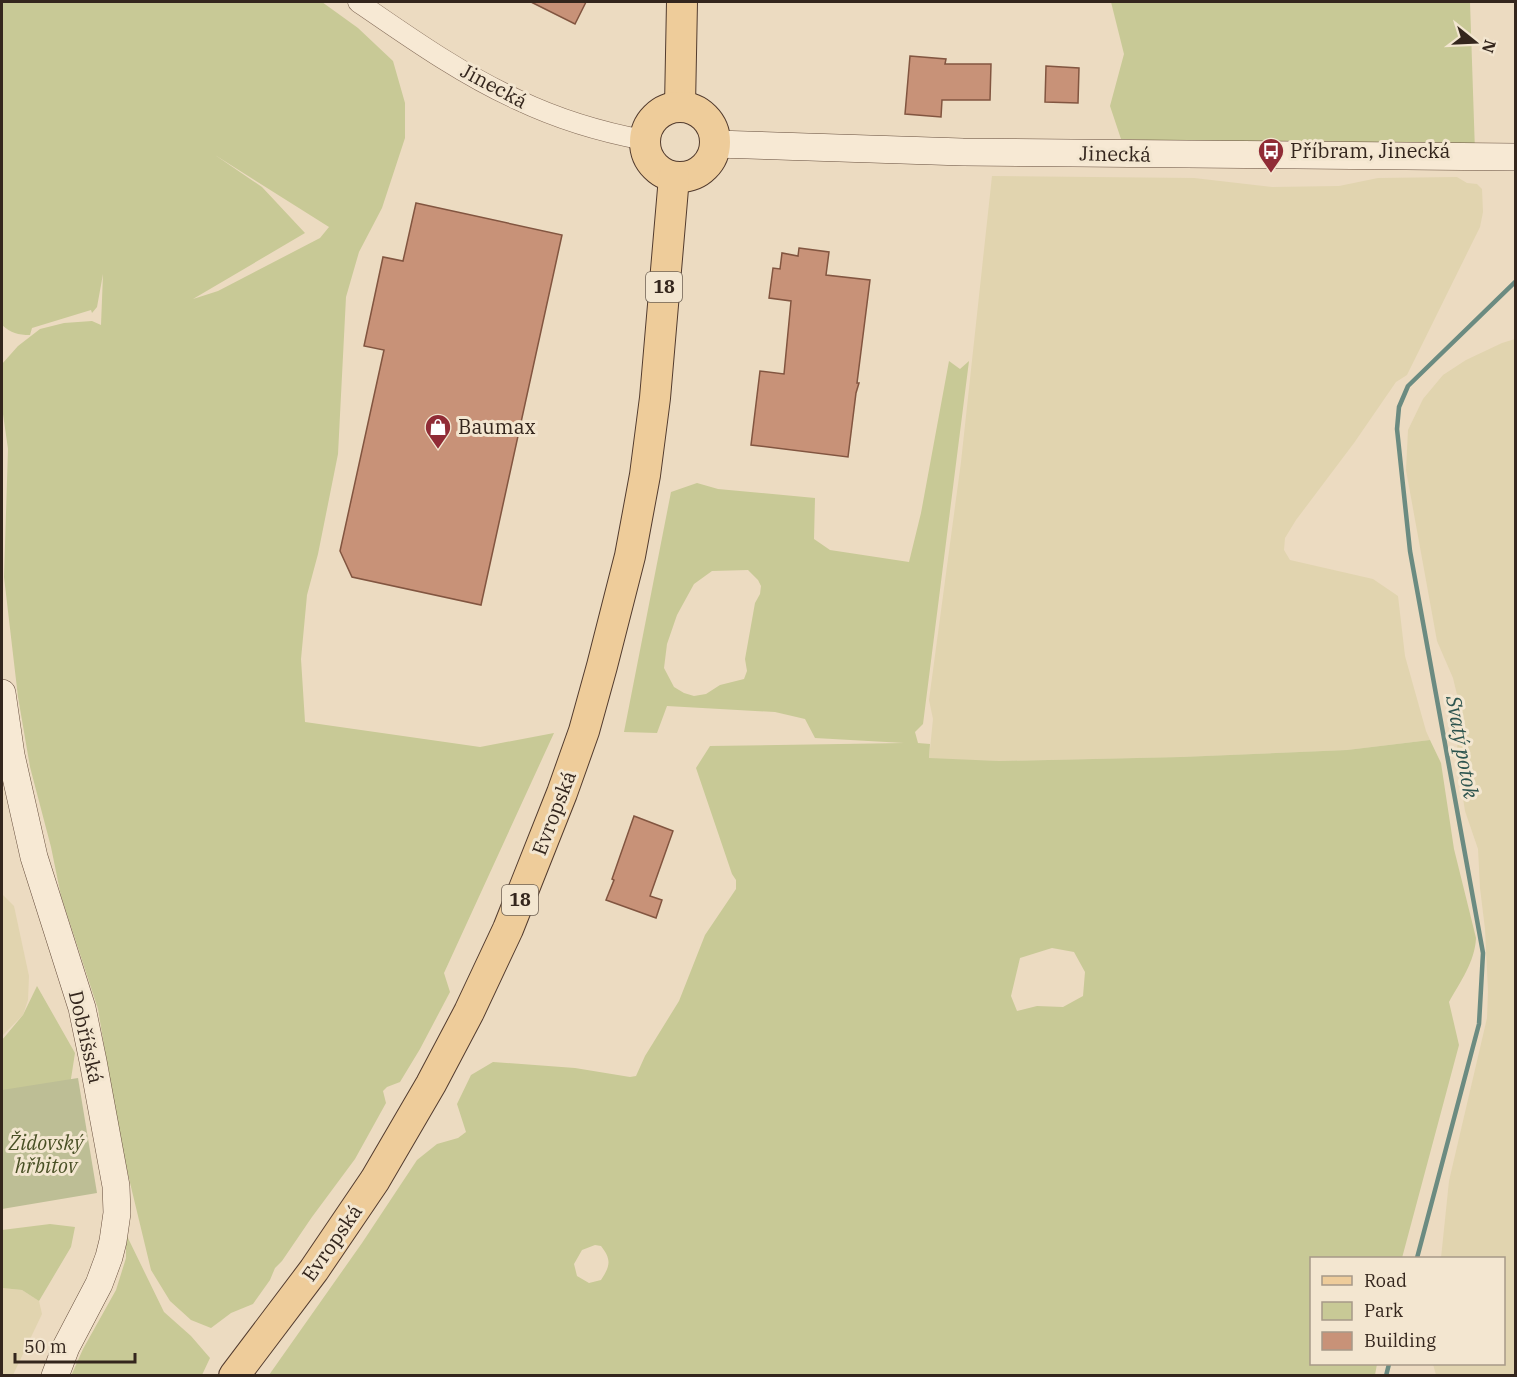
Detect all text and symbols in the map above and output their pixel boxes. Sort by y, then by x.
north arrow [1445,12,1505,72]
text: N [1478,38,1501,56]
street label: Jinecká [456,57,532,114]
bus stop icon: Příbram, Jinecká [1256,136,1286,174]
place label: Příbram, Jinecká [1290,137,1450,164]
street label: Jinecká [1079,139,1151,168]
road number: 18 [646,272,682,302]
shop icon: Baumax [423,412,453,450]
place label: Baumax [458,413,536,440]
water label: Svatý potok [1440,692,1486,801]
street label: Evropská [525,767,582,859]
road number: 18 [502,885,538,915]
street label: Dobříšská [63,988,110,1086]
park label: Židovský hřbitov [8,1129,85,1179]
street label: Evropská [295,1199,368,1287]
legend [1310,1257,1505,1365]
text: Road [1364,1269,1407,1292]
text: Park [1364,1299,1404,1322]
scale bar [15,1326,135,1364]
text: Building [1364,1329,1436,1352]
text: 50 m [24,1335,67,1358]

